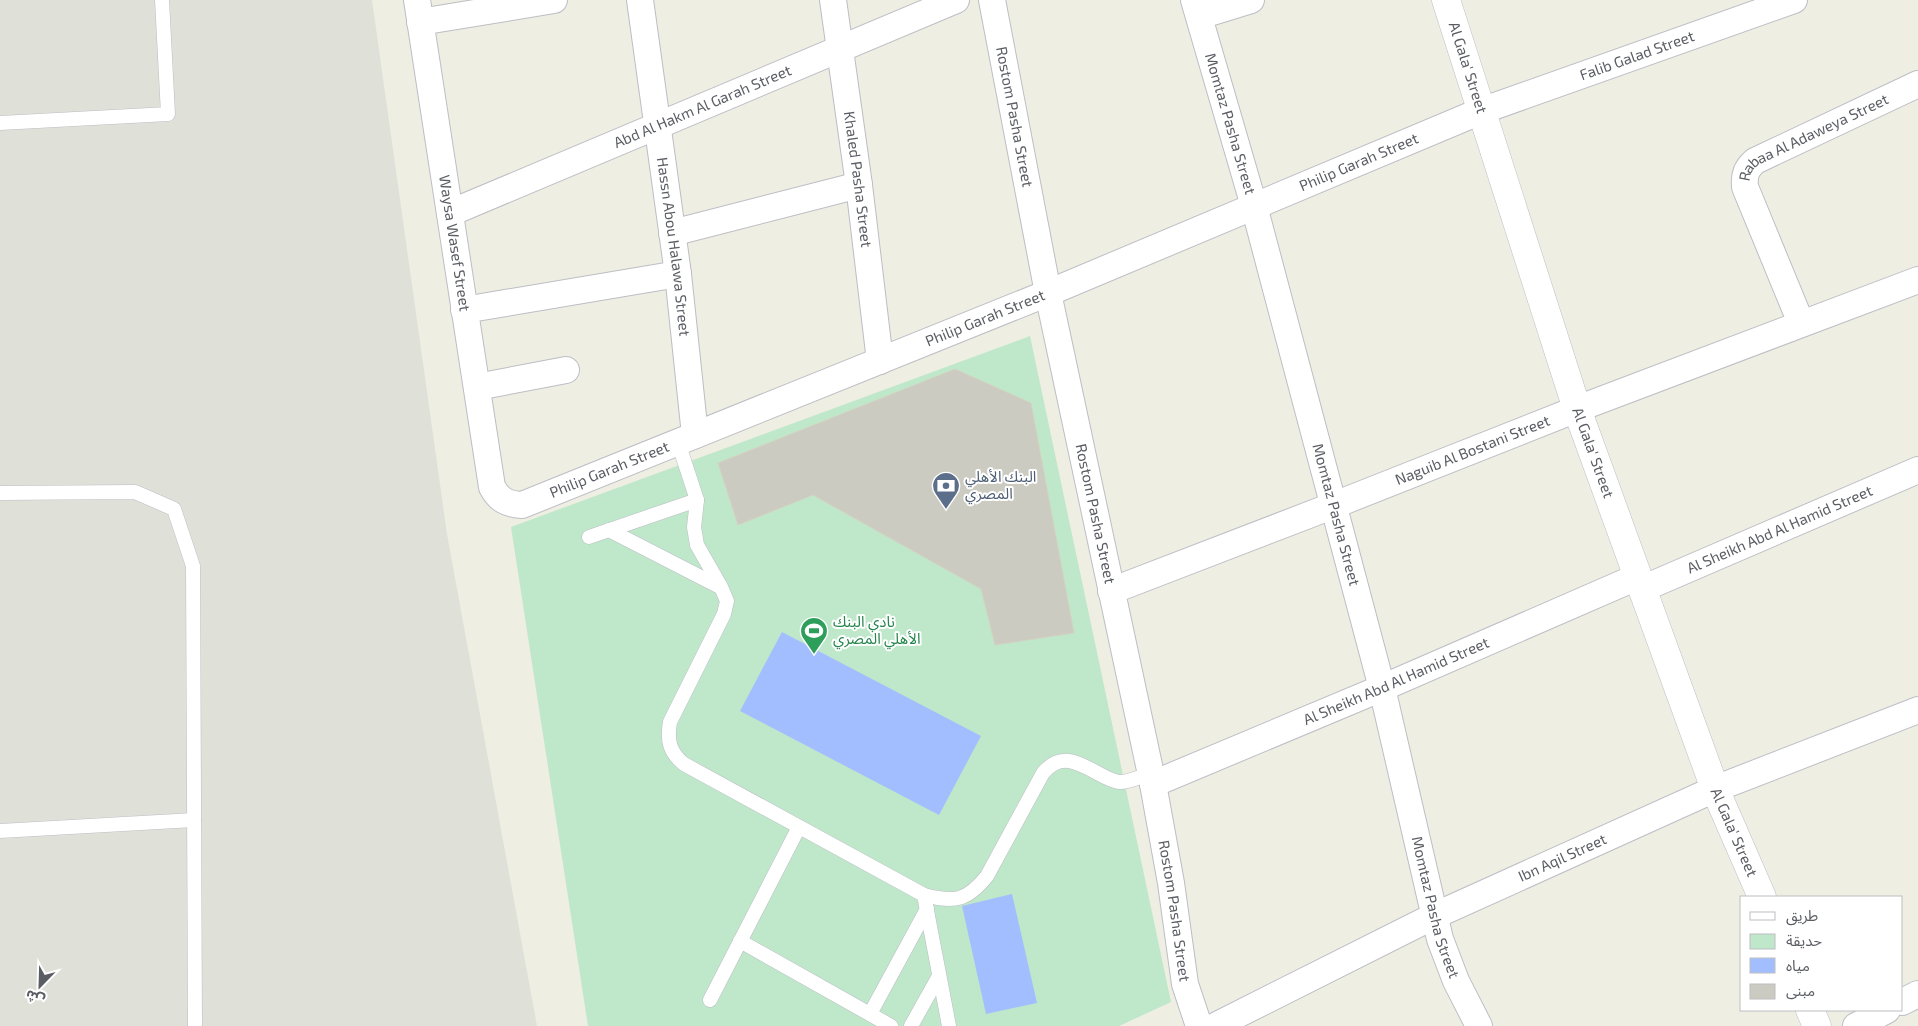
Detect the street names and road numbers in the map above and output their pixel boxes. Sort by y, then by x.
street label: Al Gala' Street [1446,19,1492,116]
street label: Falib Galad Street [1577,26,1697,83]
street label: Rostom Pasha Street [993,45,1038,189]
street label: Momtaz Pasha Street [1202,51,1260,197]
street label: Abd Al Hakm Al Garah Street [611,60,794,151]
street label: Rabaa Al Adaweya Street [1735,89,1891,182]
street label: Khaled Pasha Street [841,110,876,248]
street label: Philip Garah Street [1296,128,1421,194]
street label: Hassn Abou Halawa Street [654,156,695,337]
street label: Waysa Wasef Street [436,174,475,313]
street label: Philip Garah Street [922,285,1047,350]
street label: Al Gala' Street [1569,405,1619,500]
street label: Naguib Al Bostani Street [1392,411,1552,488]
street label: Philip Garah Street [547,437,672,501]
street label: Momtaz Pasha Street [1309,441,1365,588]
street label: Rostom Pasha Street [1072,442,1120,585]
street label: Al Sheikh Abd Al Hamid Street [1684,481,1875,577]
street label: Al Sheikh Abd Al Hamid Street [1300,632,1492,728]
street label: Al Gala' Street [1708,785,1762,879]
street label: Ibn Aqil Street [1515,829,1609,885]
street label: Momtaz Pasha Street [1409,834,1464,981]
street label: Rostom Pasha Street [1155,838,1195,983]

